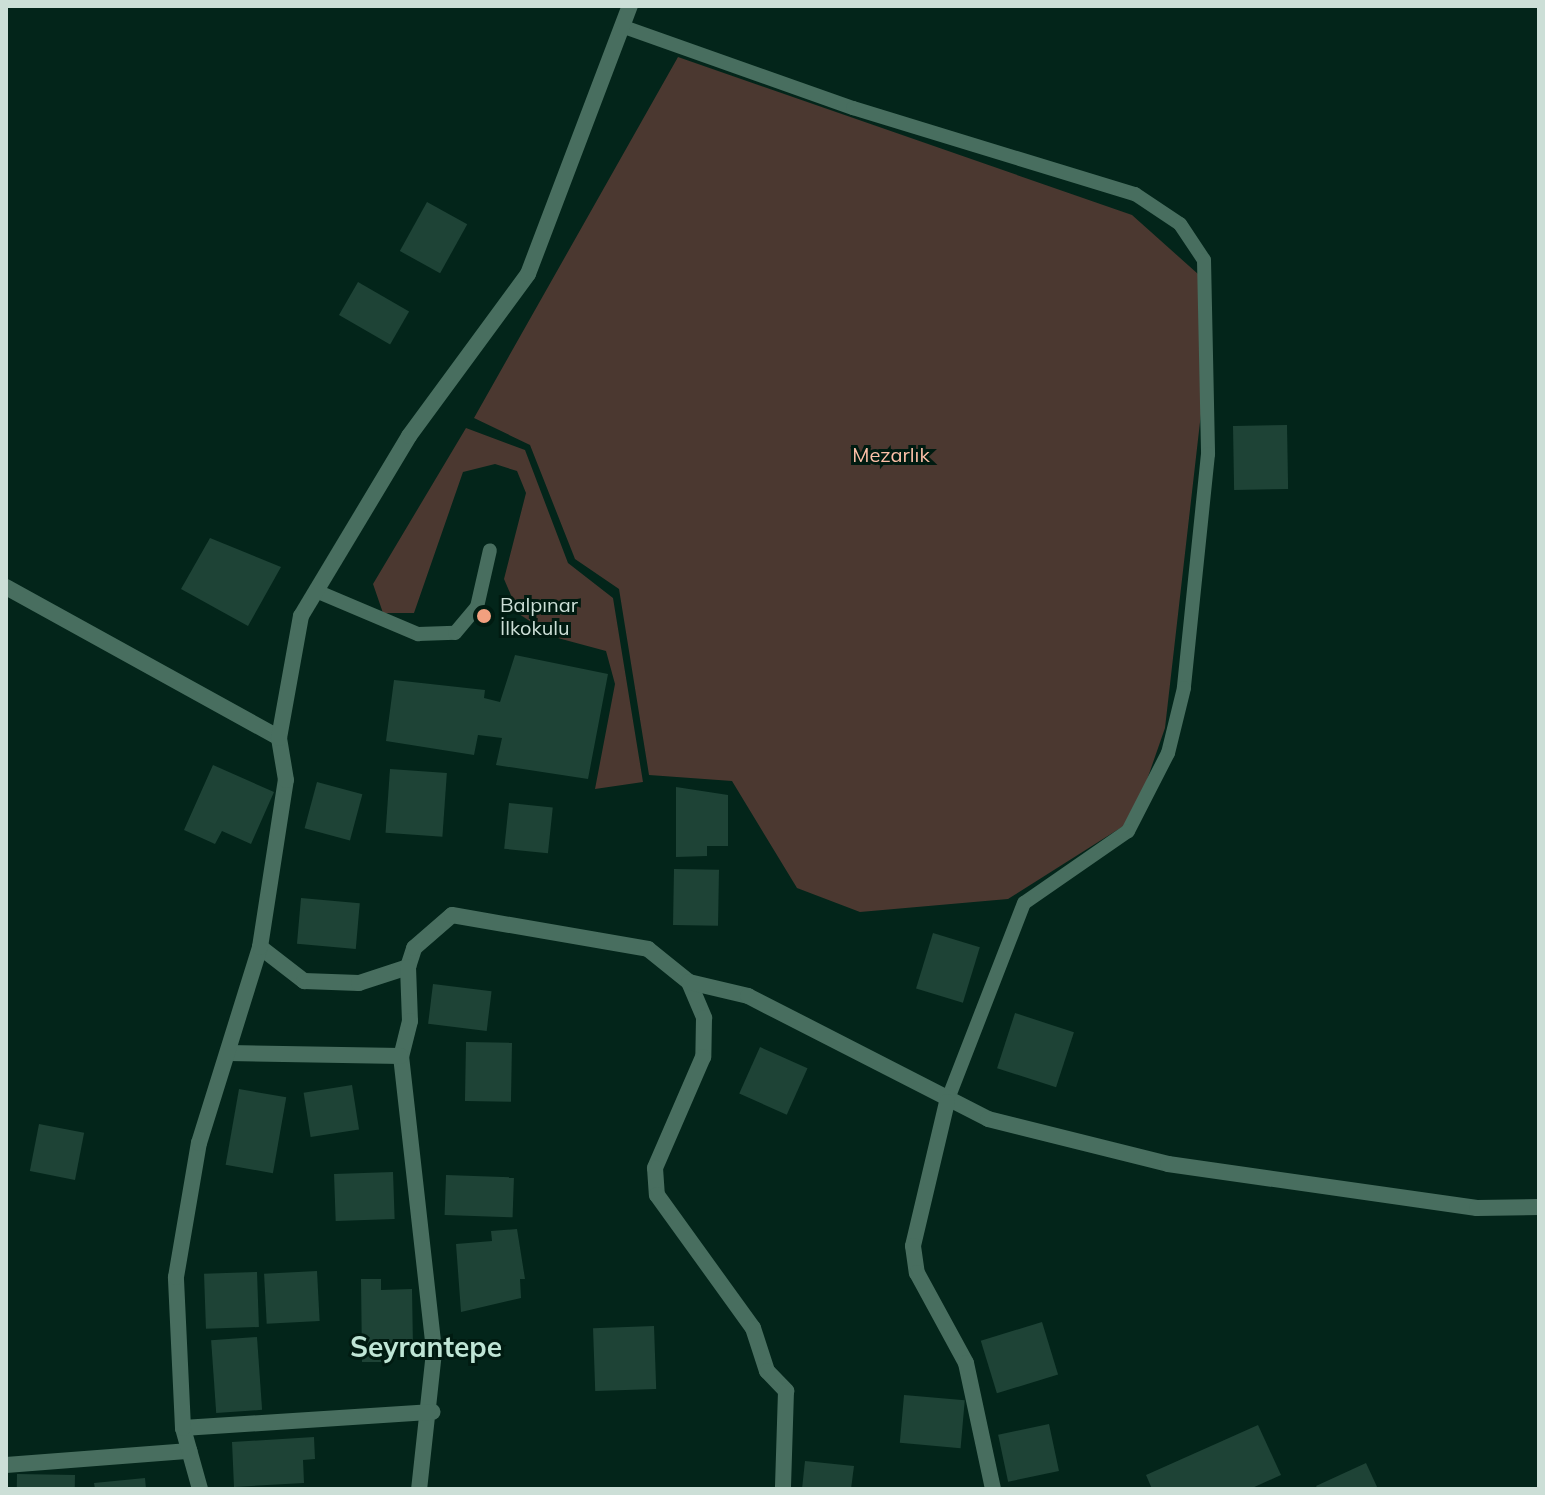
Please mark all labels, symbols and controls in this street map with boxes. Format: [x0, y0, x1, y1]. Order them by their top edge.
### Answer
park label: Mezarlık [852, 442, 930, 466]
place label: Balpınar İlkokulu [500, 592, 578, 639]
marker: Balpınar İlkokulu [475, 607, 493, 625]
district label: Seyrantepe [350, 1330, 502, 1364]

